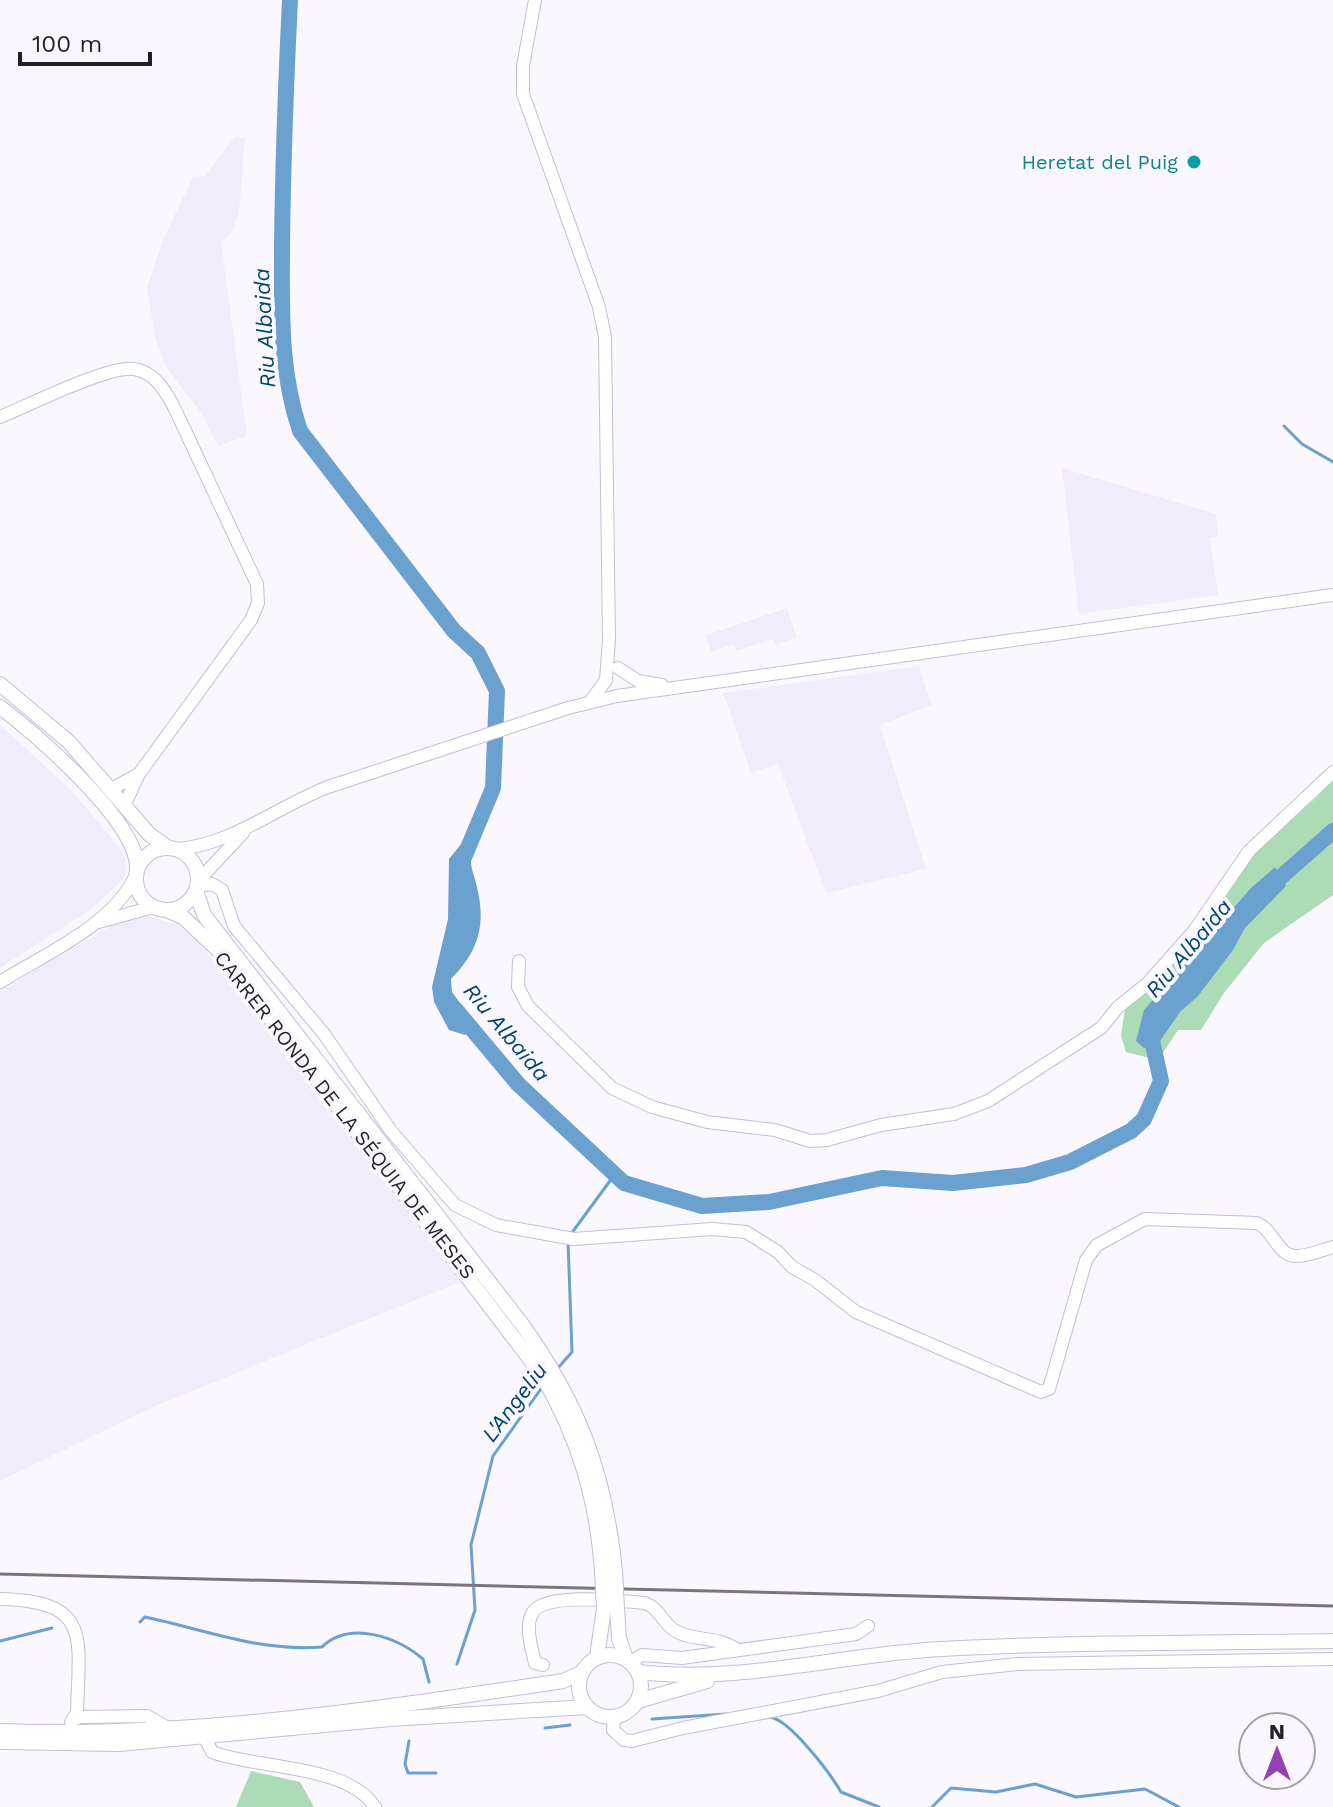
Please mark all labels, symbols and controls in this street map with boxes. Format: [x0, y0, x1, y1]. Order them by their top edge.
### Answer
scale bar [20, 16, 150, 66]
text: 100 m [32, 30, 102, 58]
place label: Heretat del Puig [1022, 150, 1178, 174]
marker: Heretat del Puig [1185, 153, 1203, 171]
water label: Riu Albaida [249, 267, 280, 389]
water label: Riu Albaida [1140, 894, 1237, 1002]
street label: CARRER RONDA DE LA SÉQUIA DE MESES [210, 946, 480, 1284]
water label: Riu Albaida [458, 978, 555, 1086]
water label: L'Angeliu [477, 1358, 552, 1447]
north arrow [1237, 1711, 1317, 1791]
text: N [1269, 1719, 1285, 1744]

